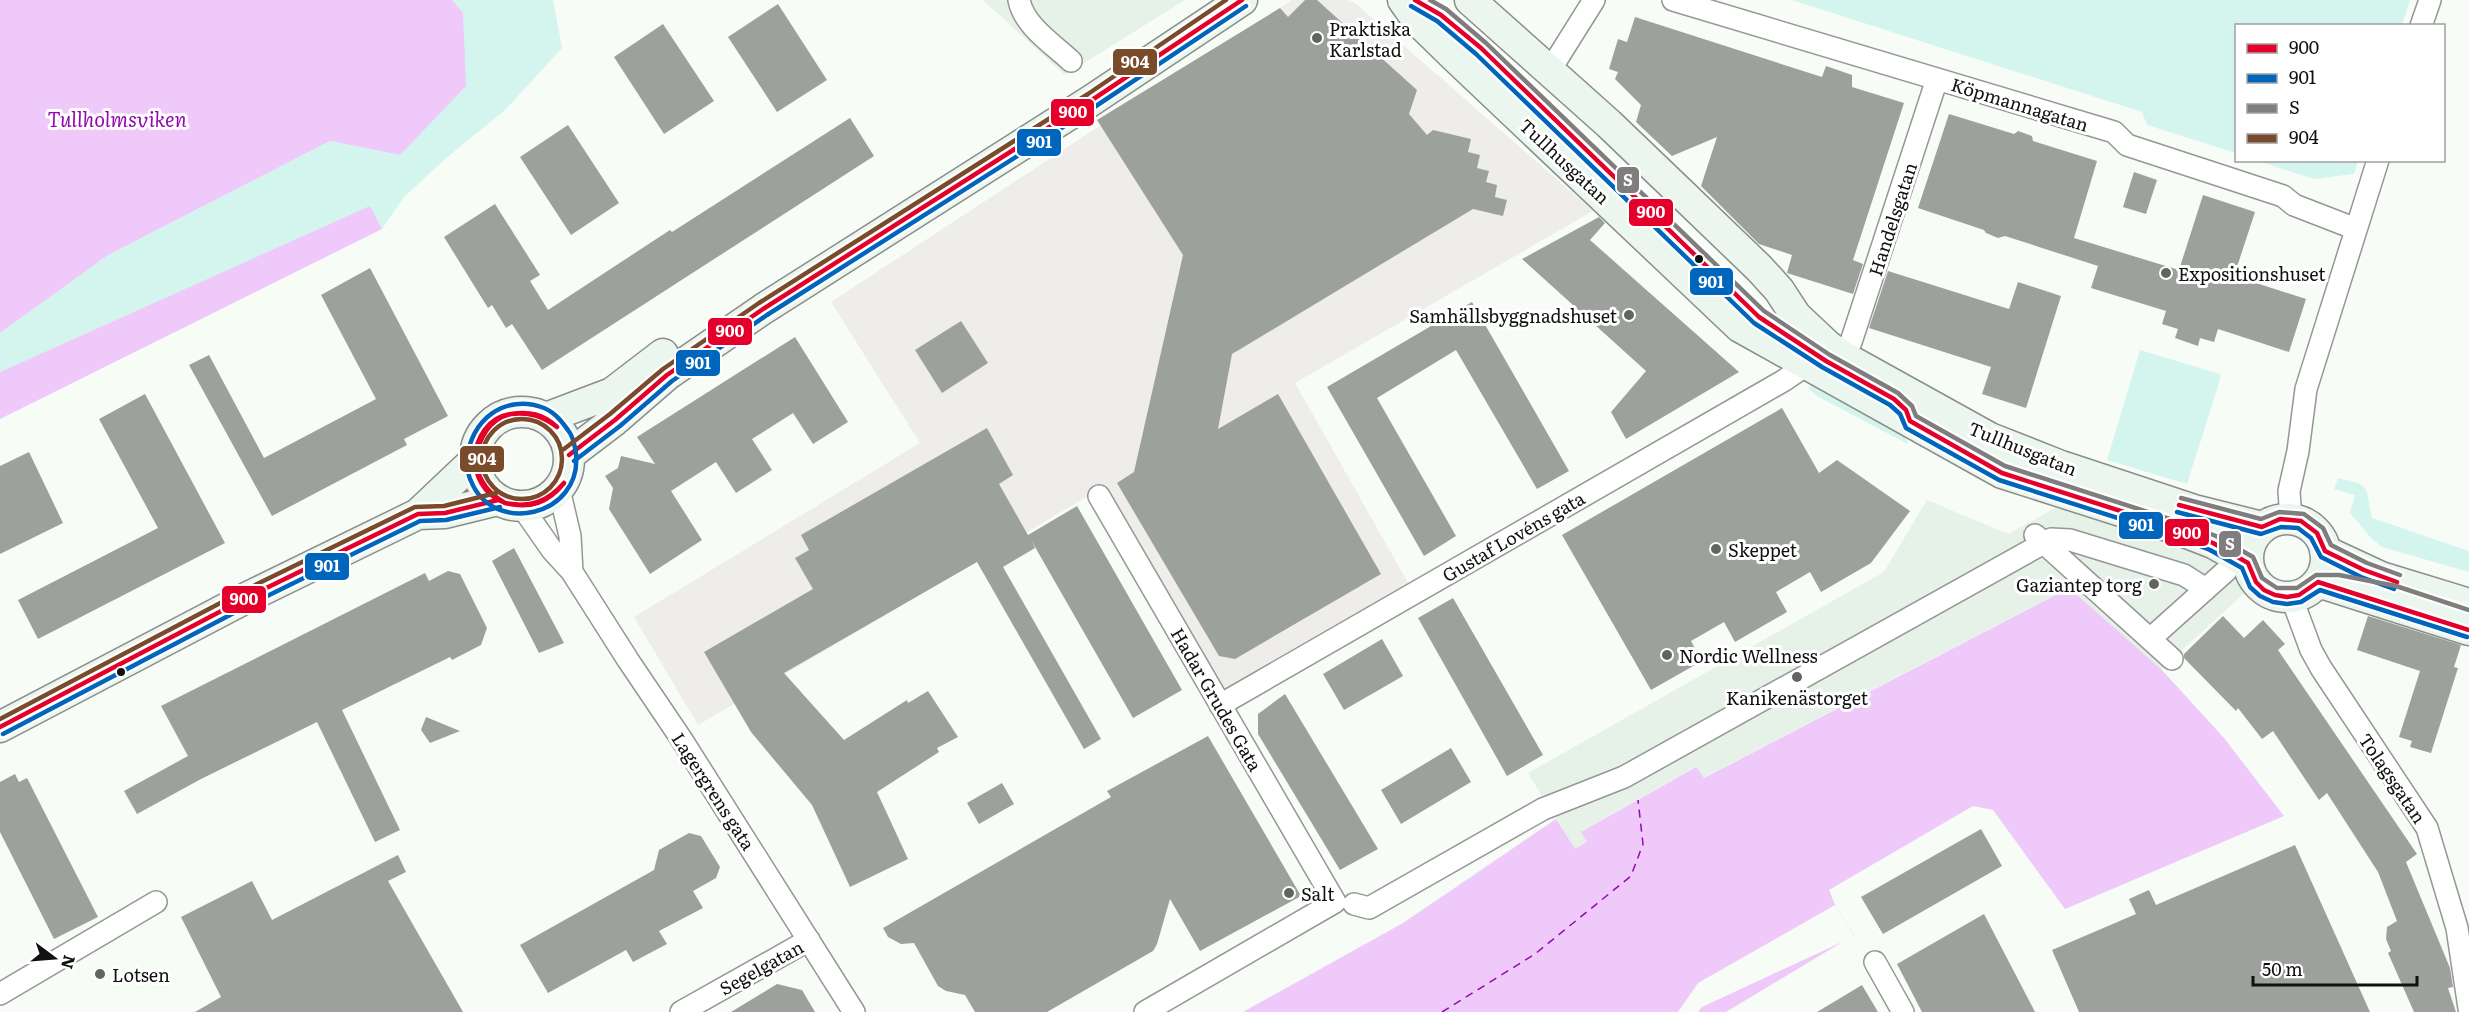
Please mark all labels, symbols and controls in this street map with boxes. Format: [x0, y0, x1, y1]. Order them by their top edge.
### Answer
place label: Praktiska Karlstad [1329, 15, 1411, 63]
legend [2235, 24, 2445, 162]
marker: Praktiska Karlstad [1310, 31, 1324, 45]
text: 900 [2289, 33, 2319, 60]
line badge: 904 [1112, 48, 1158, 76]
text: 904 [1121, 49, 1150, 73]
text: 901 [2289, 63, 2316, 90]
street label: Köpmannagatan [1948, 70, 2092, 138]
text: S [2289, 93, 2300, 120]
line badge: 900 [1050, 98, 1095, 127]
text: 900 [1059, 99, 1088, 123]
water label: Tullholmsviken [47, 103, 187, 133]
street label: Tullhusgatan [1514, 112, 1616, 210]
text: 904 [2289, 123, 2319, 150]
line badge: 901 [1016, 128, 1062, 157]
text: 901 [1026, 129, 1052, 153]
street label: Handelsgatan [1861, 159, 1923, 279]
line badge: S [1616, 166, 1640, 194]
text: S [1623, 167, 1633, 191]
line badge: 900 [1628, 198, 1674, 227]
text: 900 [1637, 199, 1666, 223]
unlabelled marker [1693, 253, 1705, 265]
place label: Expositionshuset [2178, 260, 2326, 287]
marker: Expositionshuset [2159, 266, 2173, 280]
line badge: 901 [1689, 267, 1734, 296]
text: 901 [1698, 269, 1724, 293]
place label: Samhällsbyggnadshuset [1409, 302, 1618, 329]
marker: Samhällsbyggnadshuset [1622, 308, 1636, 322]
line badge: 900 [707, 317, 753, 346]
text: 900 [716, 318, 745, 342]
line badge: 901 [675, 349, 721, 377]
text: 901 [685, 350, 711, 374]
street label: Tullhusgatan [1965, 414, 2081, 482]
line badge: 904 [459, 445, 505, 473]
text: 904 [468, 446, 497, 470]
street label: Gustaf Lovéns gata [1437, 484, 1590, 588]
line badge: 901 [2118, 511, 2164, 540]
text: 901 [2128, 512, 2154, 536]
line badge: 900 [2164, 518, 2210, 547]
text: 900 [2173, 520, 2202, 544]
line badge: S [2218, 530, 2242, 558]
text: S [2225, 531, 2235, 555]
place label: Skeppet [1728, 536, 1798, 563]
marker: Skeppet [1709, 542, 1723, 556]
line badge: 901 [304, 552, 350, 581]
text: 901 [314, 553, 340, 577]
place label: Gaziantep torg [2016, 571, 2143, 598]
marker: Gaziantep torg [2147, 577, 2161, 591]
line badge: 900 [221, 585, 267, 614]
text: 900 [230, 586, 259, 610]
street label: Hadar Grudes Gata [1165, 622, 1269, 776]
place label: Nordic Wellness [1679, 642, 1818, 669]
marker: Nordic Wellness [1660, 648, 1674, 662]
unlabelled marker [115, 666, 127, 678]
marker: Kanikenästorget [1790, 670, 1804, 684]
place label: Kanikenästorget [1726, 684, 1869, 711]
street label: Lagergrens gata [666, 727, 762, 855]
street label: Tolagsgatan [2353, 728, 2433, 828]
place label: Salt [1301, 880, 1335, 907]
marker: Salt [1282, 886, 1296, 900]
north arrow [24, 928, 84, 988]
street label: Segelgatan [714, 933, 808, 1001]
scale bar [2253, 949, 2416, 987]
text: N [56, 953, 83, 972]
text: 50 m [2262, 955, 2303, 982]
place label: Lotsen [112, 961, 170, 988]
marker: Lotsen [93, 967, 107, 981]

